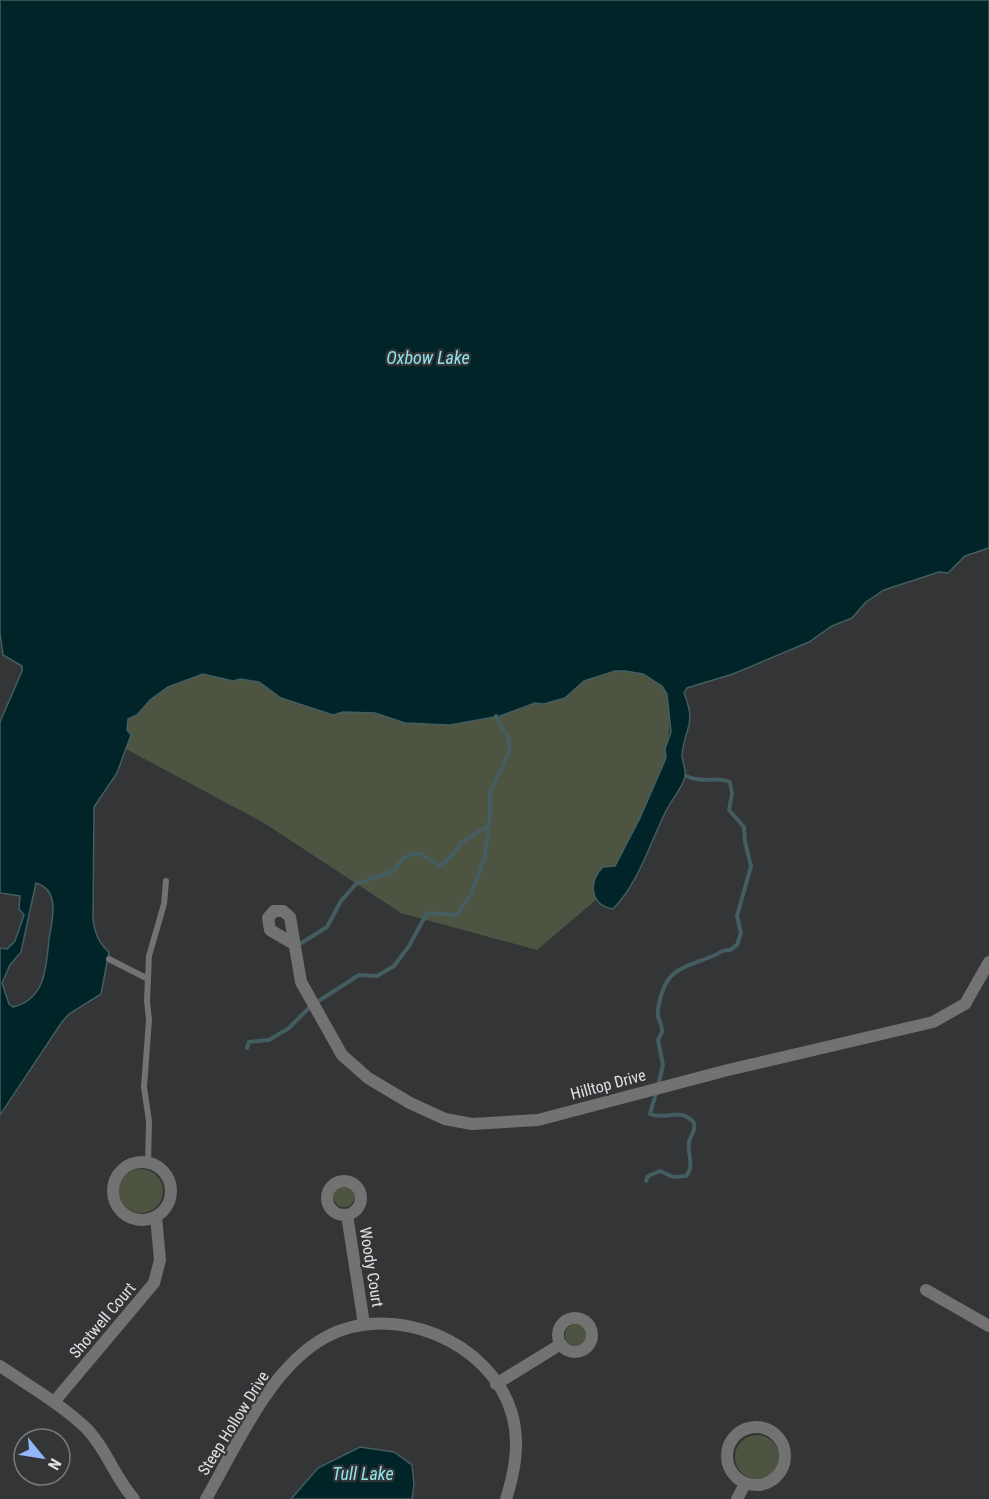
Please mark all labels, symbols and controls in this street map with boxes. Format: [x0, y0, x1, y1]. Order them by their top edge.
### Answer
water label: Oxbow Lake [386, 347, 470, 368]
street label: Hilltop Drive [568, 1065, 648, 1104]
street label: Woody Court [356, 1226, 387, 1309]
street label: Shotwell Court [65, 1279, 140, 1362]
street label: Steep Hollow Drive [194, 1368, 273, 1479]
north arrow [12, 1427, 72, 1487]
text: N [44, 1455, 65, 1473]
water label: Tull Lake [332, 1463, 394, 1484]

